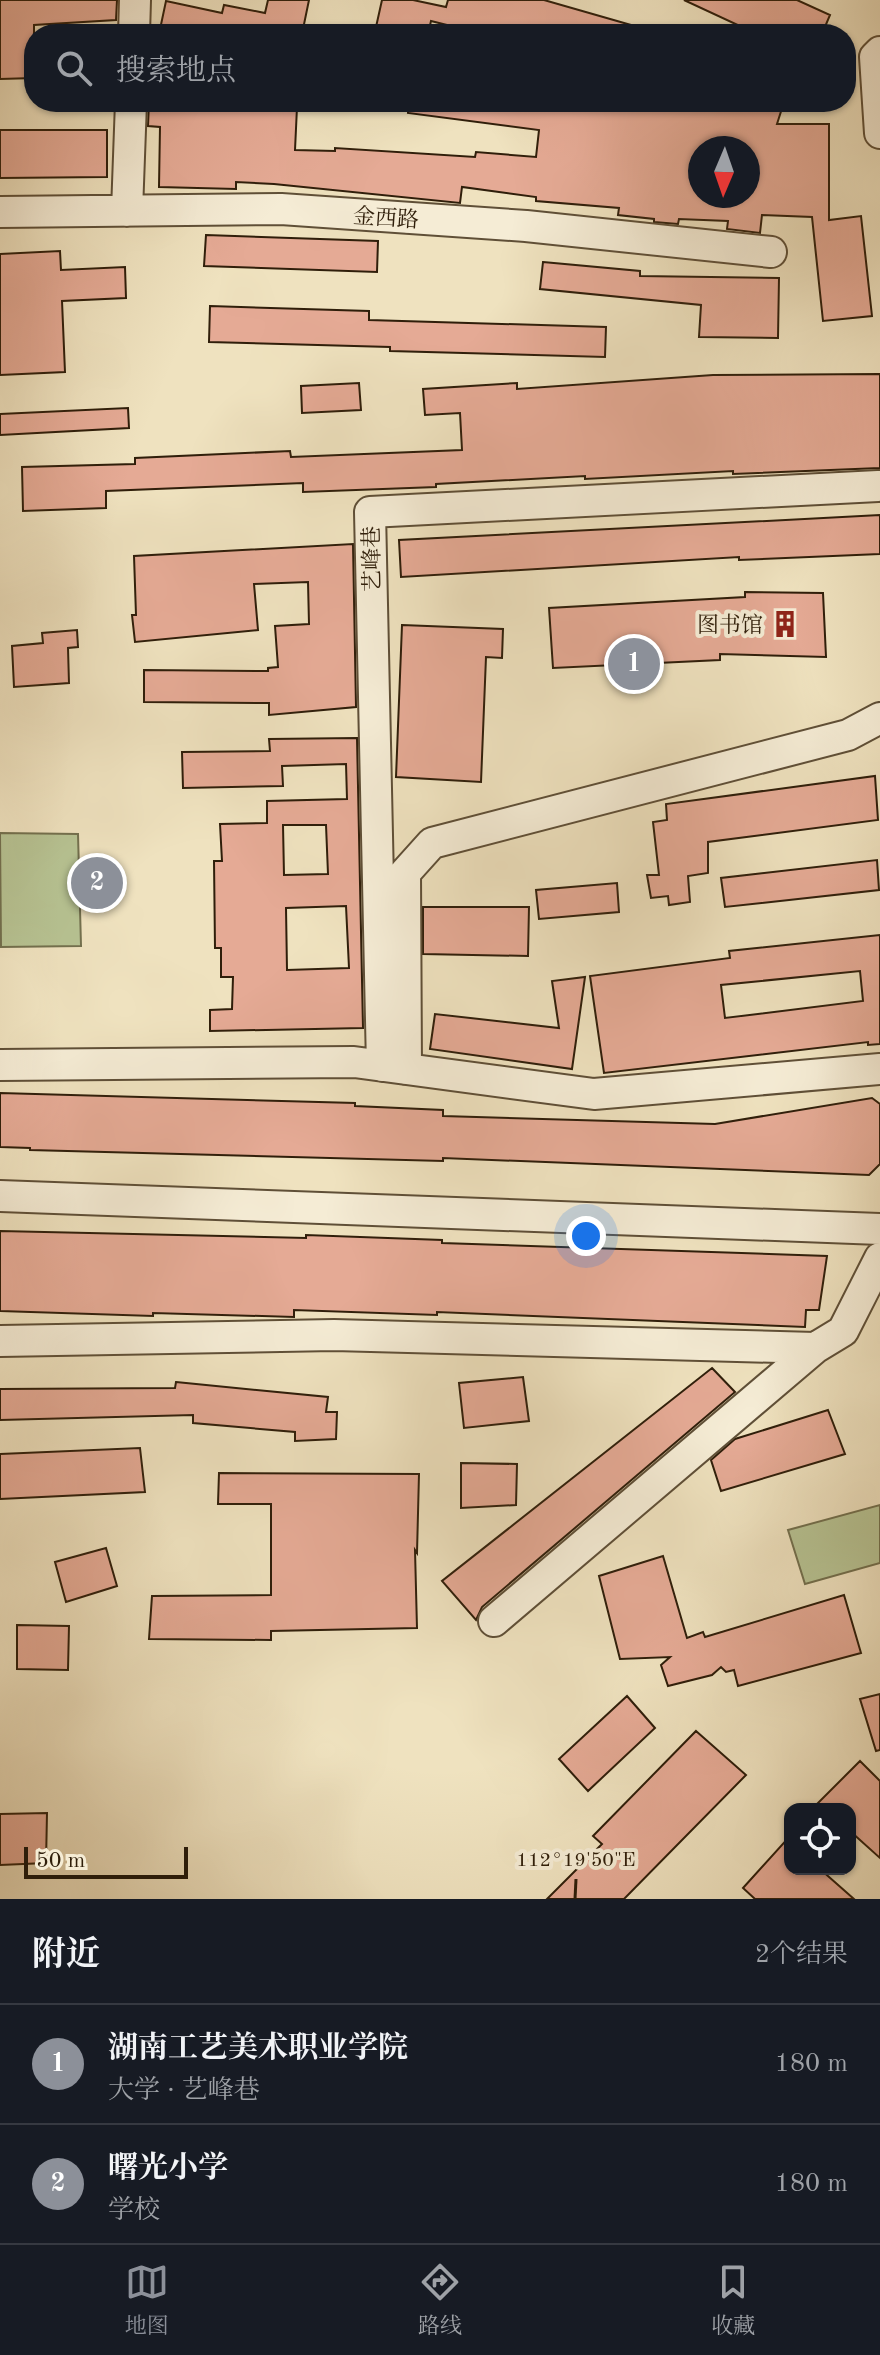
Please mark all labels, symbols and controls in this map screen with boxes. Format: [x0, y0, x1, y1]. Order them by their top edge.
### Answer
search box [24, 24, 856, 112]
icon: search [52, 46, 96, 90]
text: 搜索地点 [116, 57, 236, 87]
north arrow [688, 136, 760, 208]
street label: 金西路 [352, 204, 420, 232]
street label: 艺峰巷 [359, 526, 385, 592]
building icon: 图书馆 [770, 609, 800, 639]
place label: 图书馆 [697, 613, 763, 637]
pin: 1 [608, 634, 660, 694]
pin: 2 [71, 853, 123, 913]
your location [566, 1216, 606, 1256]
map controls [784, 1803, 856, 1875]
button: locate [784, 1803, 856, 1875]
scale bar [24, 1843, 188, 1879]
text: 50 m [36, 1850, 85, 1872]
text: 112°19'50"E [516, 1851, 636, 1871]
text: 附近 [32, 1939, 100, 1973]
text: 2个结果 [755, 1942, 848, 1968]
text: 湖南工艺美术职业学院 [108, 2034, 408, 2064]
text: 1 [50, 2051, 66, 2077]
text: 180 m [775, 2051, 848, 2077]
text: 大学 · 艺峰巷 [108, 2078, 260, 2104]
text: 曙光小学 [108, 2154, 228, 2184]
text: 2 [50, 2171, 66, 2197]
text: 180 m [775, 2171, 848, 2197]
text: 学校 [108, 2198, 160, 2224]
tab: 地图 [125, 2260, 169, 2341]
tab: 路线 [418, 2260, 462, 2341]
tab: 收藏 [711, 2260, 755, 2341]

